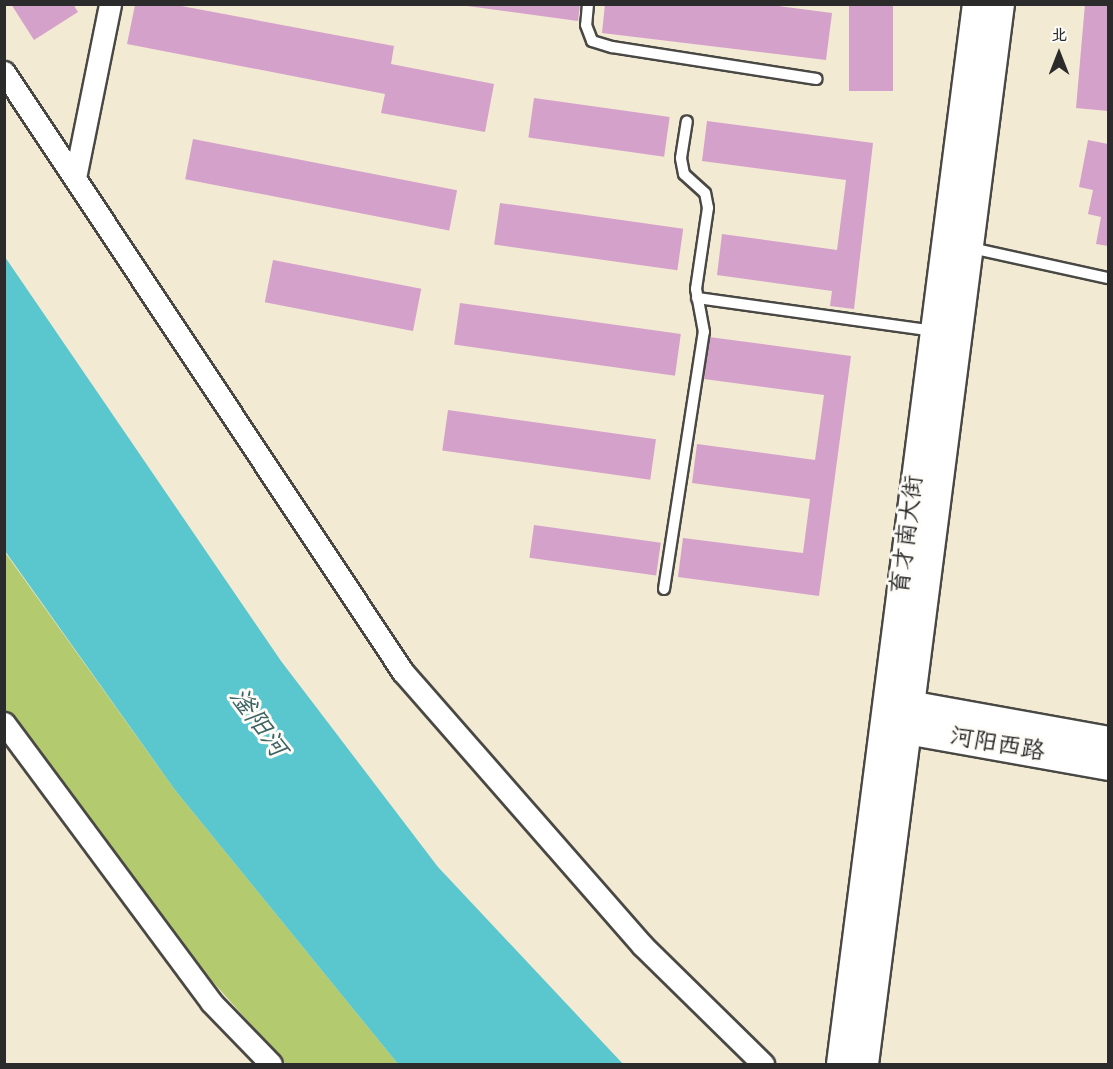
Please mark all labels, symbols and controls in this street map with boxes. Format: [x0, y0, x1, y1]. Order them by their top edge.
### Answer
north arrow [1029, 24, 1089, 84]
text: 北 [1051, 24, 1067, 48]
street label: 育才南大街 [887, 474, 931, 596]
water label: 滏阳河 [220, 683, 292, 765]
street label: 河阳西路 [947, 723, 1047, 769]

